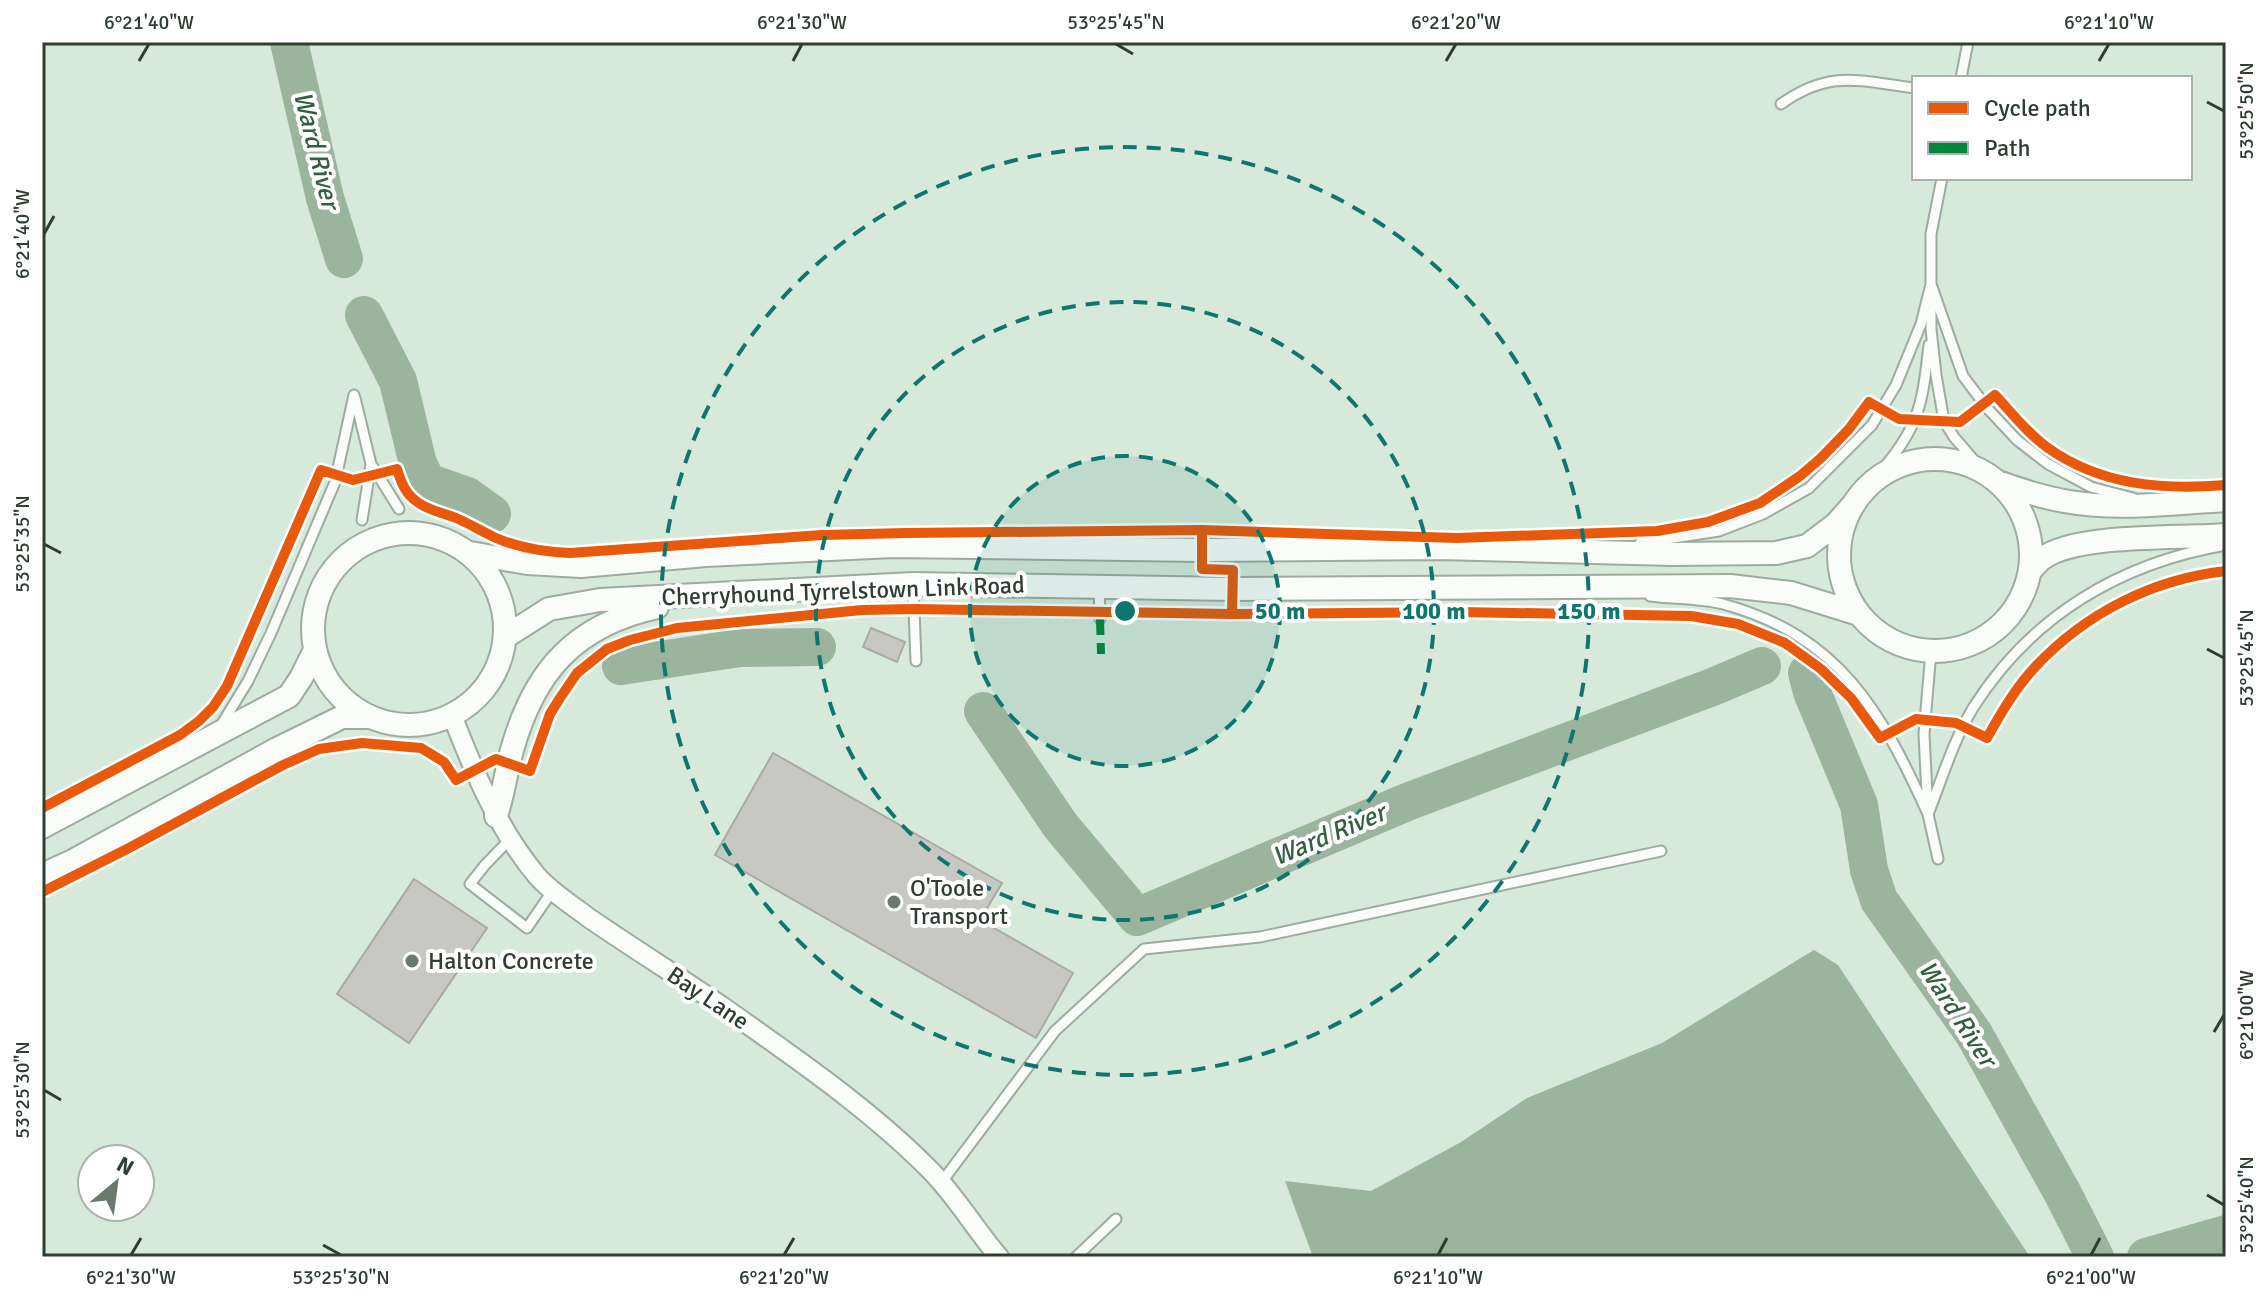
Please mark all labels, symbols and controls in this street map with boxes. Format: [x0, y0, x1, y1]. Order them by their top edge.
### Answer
text: 6°21'40"W [104, 10, 194, 35]
text: 6°21'30"W [757, 10, 847, 35]
text: 53°25'45"N [1067, 10, 1165, 35]
text: 6°21'20"W [1411, 10, 1501, 35]
text: 6°21'10"W [2064, 10, 2154, 35]
text: 53°25'50"N [2234, 62, 2259, 160]
legend [1912, 76, 2192, 180]
water label: Ward River [286, 88, 347, 215]
text: Cycle path [1984, 93, 2091, 123]
text: Path [1984, 133, 2030, 163]
text: 6°21'40"W [10, 189, 35, 279]
text: 53°25'35"N [10, 495, 35, 593]
street label: Cherryhound Tyrrelstown Link Road [661, 570, 1025, 612]
text: 50 m [1255, 596, 1305, 626]
text: 100 m [1402, 596, 1466, 626]
text: 150 m [1557, 596, 1621, 626]
centre of rings [1111, 597, 1139, 625]
text: 53°25'45"N [2234, 609, 2259, 707]
water label: Ward River [1268, 796, 1393, 873]
place label: O'Toole Transport [910, 873, 1008, 931]
marker: O'Toole Transport [885, 893, 903, 911]
place label: Halton Concrete [428, 946, 594, 976]
marker: Halton Concrete [403, 952, 421, 970]
water label: Ward River [1911, 955, 2005, 1076]
street label: Bay Lane [661, 960, 755, 1036]
text: 6°21'00"W [2234, 970, 2259, 1060]
text: 53°25'30"N [10, 1041, 35, 1139]
north arrow [76, 1143, 156, 1223]
text: N [112, 1150, 139, 1181]
text: 53°25'40"N [2234, 1156, 2259, 1254]
text: 6°21'30"W [86, 1265, 176, 1290]
text: 53°25'30"N [292, 1265, 390, 1290]
text: 6°21'20"W [739, 1265, 829, 1290]
text: 6°21'10"W [1393, 1265, 1483, 1290]
text: 6°21'00"W [2046, 1265, 2136, 1290]

